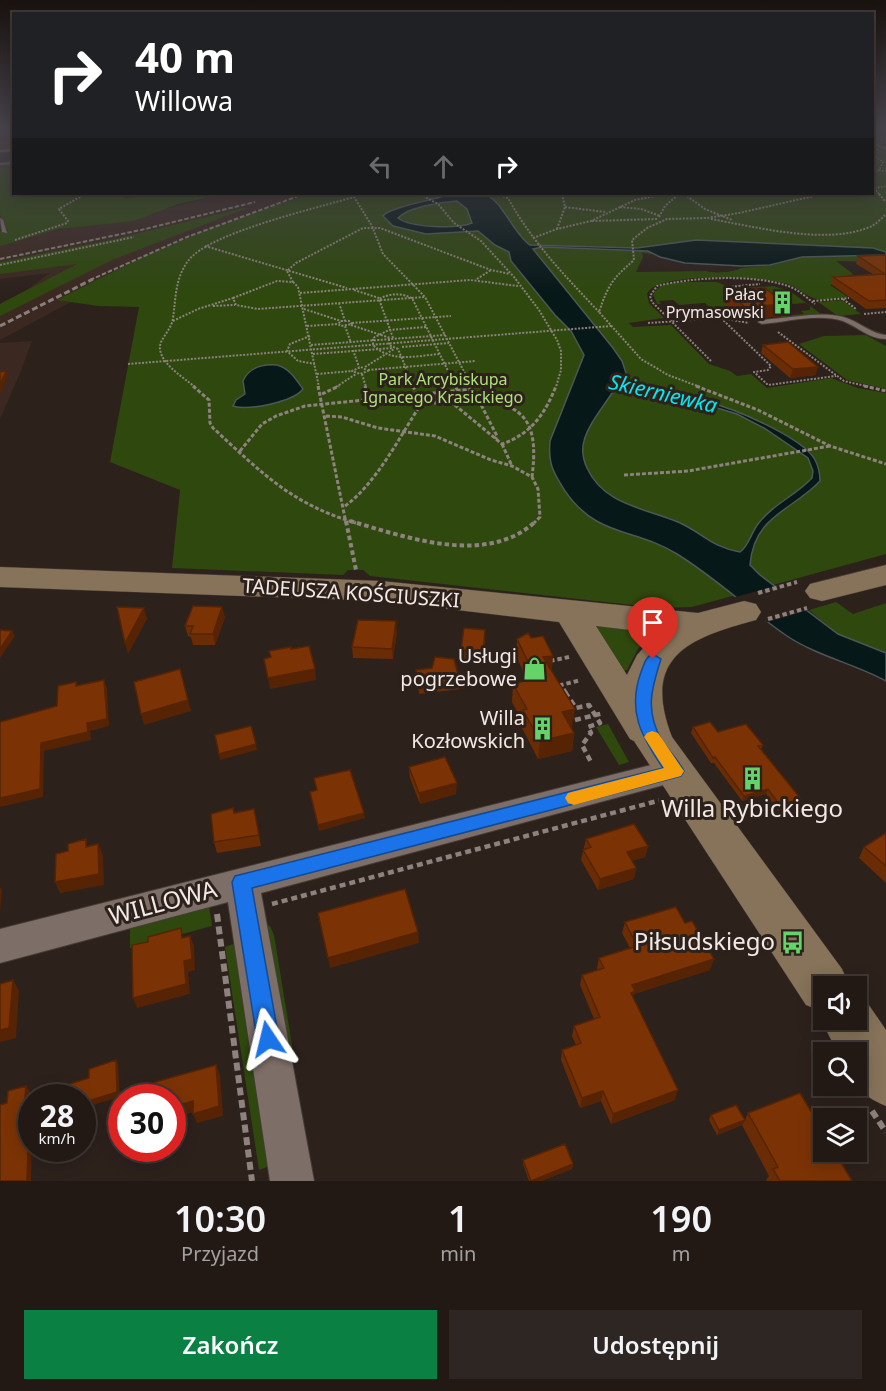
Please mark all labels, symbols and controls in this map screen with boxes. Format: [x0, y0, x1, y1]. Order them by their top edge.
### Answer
text: 40 m [135, 28, 235, 85]
icon: right [36, 36, 114, 114]
text: Willowa [135, 82, 233, 119]
icon: left [364, 150, 397, 183]
icon: ahead [427, 150, 460, 183]
icon: right [490, 150, 523, 183]
place label: Pałac Prymasowski [666, 283, 764, 323]
building icon: Pałac Prymasowski [769, 290, 795, 316]
water label: Skierniewka [606, 367, 720, 419]
park label: Park Arcybiskupa Ignacego Krasickiego [363, 368, 523, 408]
street label: TADEUSZA KOŚCIUSZKI [242, 571, 460, 614]
pin [627, 597, 678, 659]
icon: arrive [636, 606, 669, 639]
place label: Usługi pogrzebowe [400, 642, 517, 692]
shop icon: Usługi pogrzebowe [522, 655, 548, 681]
place label: Willa Kozłowskich [411, 704, 525, 754]
building icon: Willa Kozłowskich [530, 716, 556, 742]
building icon: Willa Rybickiego [739, 766, 765, 792]
place label: Willa Rybickiego [661, 791, 843, 824]
street label: WILLOWA [105, 871, 221, 932]
place label: Piłsudskiego [634, 924, 775, 957]
bus stop icon: Piłsudskiego [780, 929, 806, 955]
map controls [813, 976, 867, 1162]
button: sound [813, 976, 867, 1030]
position arrow [236, 1007, 300, 1071]
button: search [813, 1042, 867, 1096]
speed limit sign: 30 [108, 1084, 186, 1162]
text: 28 [40, 1095, 74, 1136]
button: layers [813, 1108, 867, 1162]
text: km/h [39, 1128, 75, 1148]
text: 10:30 [174, 1194, 266, 1243]
text: 1 [448, 1194, 469, 1243]
text: 190 [650, 1194, 712, 1243]
text: Przyjazd [181, 1240, 259, 1267]
text: min [440, 1240, 476, 1267]
text: m [672, 1240, 691, 1267]
button: Zakończ [24, 1310, 437, 1379]
button: Udostępnij [449, 1310, 862, 1379]

